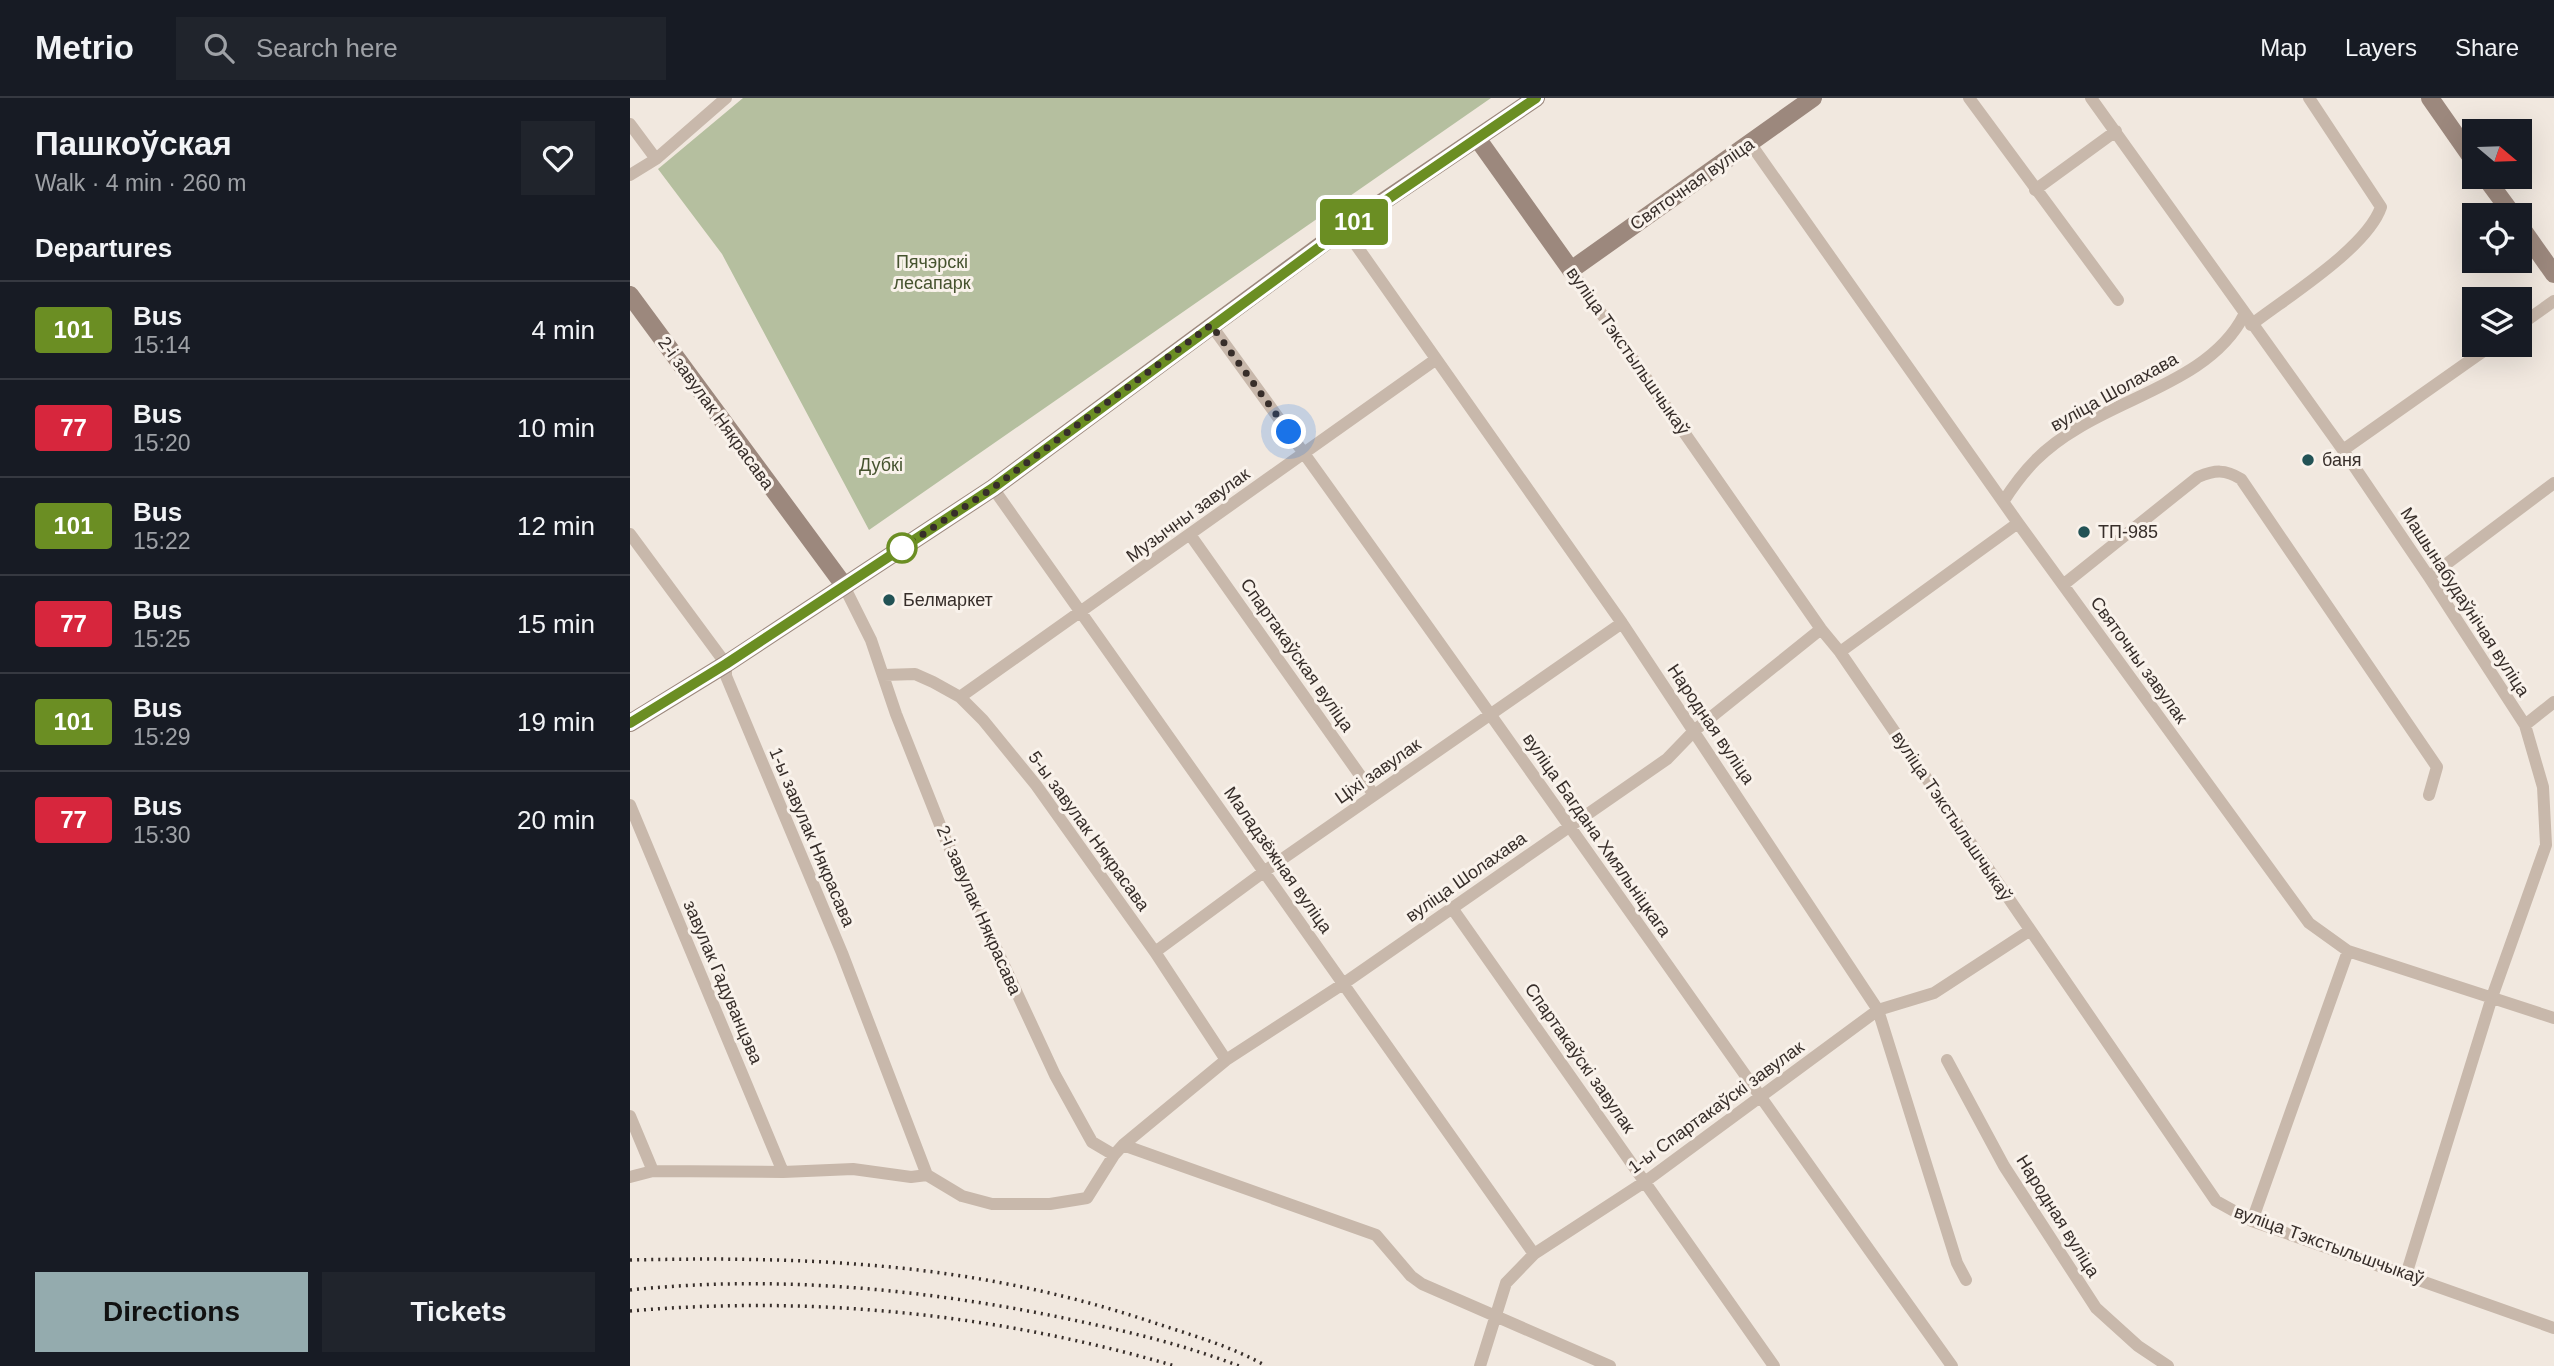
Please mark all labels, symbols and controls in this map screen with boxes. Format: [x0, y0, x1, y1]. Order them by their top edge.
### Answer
search box [176, 17, 666, 80]
text: Metrio [35, 29, 134, 66]
icon: search [200, 29, 238, 67]
text: Search here [256, 33, 398, 63]
text: Map [2260, 34, 2307, 61]
text: Layers [2345, 34, 2417, 61]
text: Share [2455, 34, 2519, 61]
north arrow [2462, 119, 2532, 189]
map controls [2462, 119, 2532, 357]
button: heart [521, 121, 595, 195]
text: Пашкоўская [35, 125, 232, 162]
street label: Святочная вуліца [1626, 133, 1759, 234]
text: Walk · 4 min · 260 m [35, 170, 246, 196]
line badge: 101 [1314, 199, 1394, 245]
button: locate [2462, 203, 2532, 273]
text: 101 [1334, 208, 1374, 235]
text: Departures [35, 233, 172, 263]
park label: Пячэрскі лесапарк [893, 252, 971, 293]
street label: вуліца Тэкстыльшчыкаў [1562, 263, 1694, 439]
button: layers [2462, 287, 2532, 357]
text: Bus [133, 301, 182, 331]
text: 4 min [531, 315, 595, 345]
text: 101 [53, 316, 94, 343]
text: 15:14 [133, 332, 191, 358]
street label: 2-і завулак Някрасава [654, 333, 779, 494]
street label: вуліца Шолахава [2047, 348, 2182, 435]
text: Bus [133, 399, 182, 429]
text: 10 min [517, 413, 595, 443]
text: 77 [60, 414, 87, 441]
your location [1271, 414, 1306, 449]
text: 15:20 [133, 430, 191, 456]
place label: баня [2322, 450, 2362, 470]
marker: баня [2300, 452, 2316, 468]
park label: Дубкі [859, 455, 903, 475]
street label: Музычны завулак [1123, 464, 1253, 566]
text: Bus [133, 497, 182, 527]
street label: Машынабудаўнічая вуліца [2396, 504, 2534, 701]
text: 12 min [517, 511, 595, 541]
text: 101 [53, 512, 94, 539]
place label: ТП-985 [2098, 522, 2158, 542]
marker: ТП-985 [2076, 524, 2092, 540]
text: 15:22 [133, 528, 191, 554]
unlabelled marker [887, 533, 917, 563]
street label: Спартакаўская вуліца [1237, 575, 1358, 736]
place label: Белмаркет [903, 590, 993, 610]
marker: Белмаркет [881, 592, 897, 608]
street label: Святочны завулак [2086, 593, 2192, 727]
text: Bus [133, 595, 182, 625]
text: 15 min [517, 609, 595, 639]
text: 77 [60, 610, 87, 637]
text: 15:25 [133, 626, 191, 652]
street label: Народная вуліца [1663, 660, 1759, 789]
text: Bus [133, 693, 182, 723]
text: 19 min [517, 707, 595, 737]
text: 101 [53, 708, 94, 735]
text: 15:29 [133, 724, 191, 750]
street label: вуліца Тэкстыльшчыкаў [1888, 728, 2016, 904]
street label: вуліца Багдана Хмяльніцкага [1519, 730, 1676, 941]
street label: Ціхі завулак [1331, 734, 1425, 808]
street label: 1-ы завулак Някрасава [765, 745, 859, 930]
street label: 5-ы завулак Някрасава [1024, 747, 1154, 915]
street label: Маладзёжная вуліца [1220, 783, 1337, 938]
text: Bus [133, 791, 182, 821]
text: 20 min [517, 805, 595, 835]
text: 77 [60, 806, 87, 833]
text: 15:30 [133, 822, 191, 848]
street label: 2-і завулак Някрасава [933, 822, 1026, 999]
street label: вуліца Шолахава [1402, 827, 1531, 926]
street label: завулак Гадуванцэва [679, 897, 767, 1068]
street label: Спартакаўскі завулак [1521, 979, 1639, 1137]
street label: 1-ы Спартакаўскі завулак [1624, 1037, 1808, 1177]
street label: Народная вуліца [2012, 1151, 2104, 1282]
street label: вуліца Тэкстыльшчыкаў [2232, 1201, 2426, 1289]
button: Directions [35, 1272, 308, 1352]
button: Tickets [322, 1272, 595, 1352]

